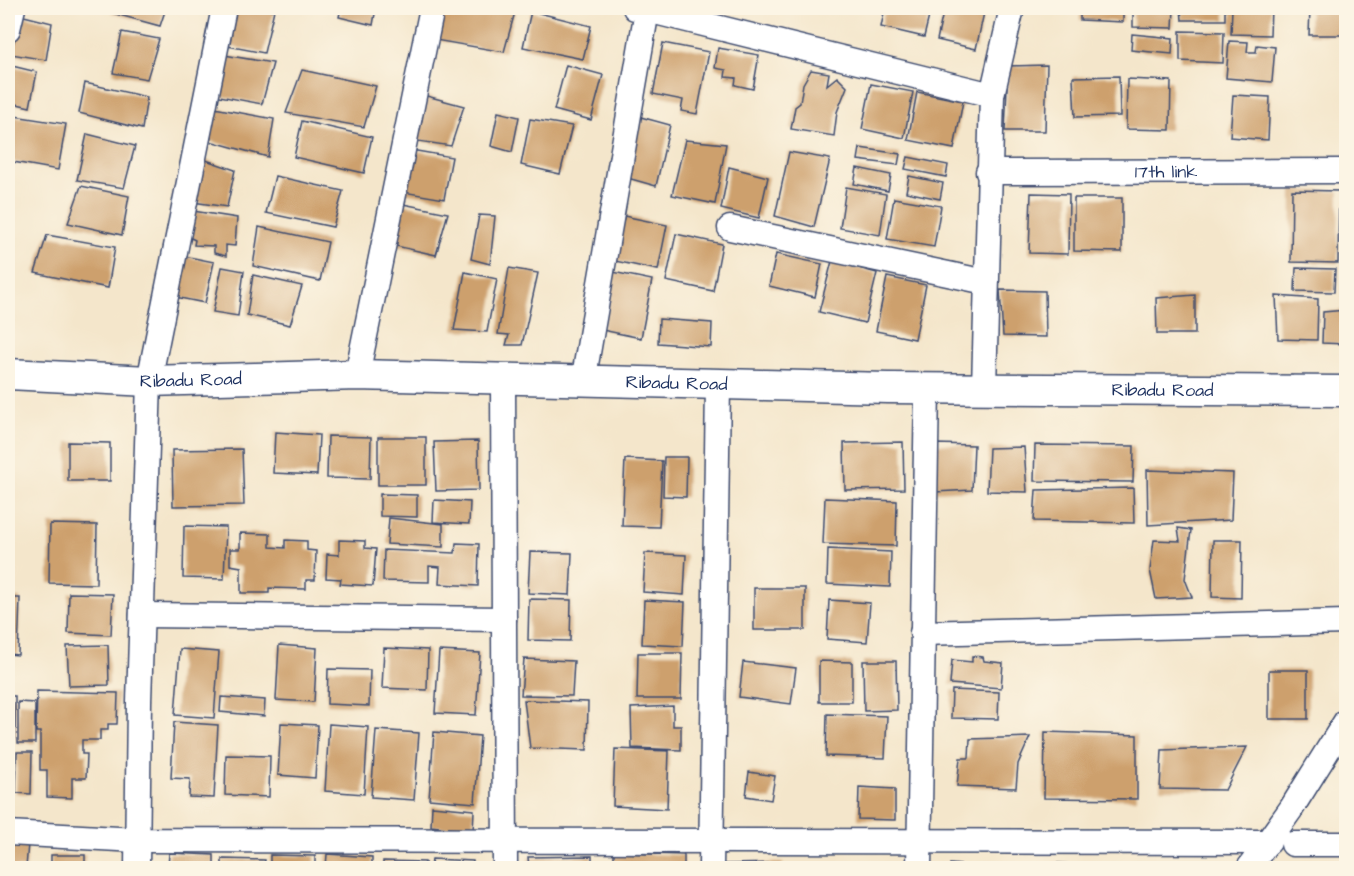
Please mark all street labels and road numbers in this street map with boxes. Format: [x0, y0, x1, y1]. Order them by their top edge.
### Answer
street label: 17th link [1135, 159, 1197, 185]
street label: Ribadu Road [139, 366, 242, 394]
street label: Ribadu Road [625, 370, 728, 397]
street label: Ribadu Road [1112, 377, 1214, 403]

